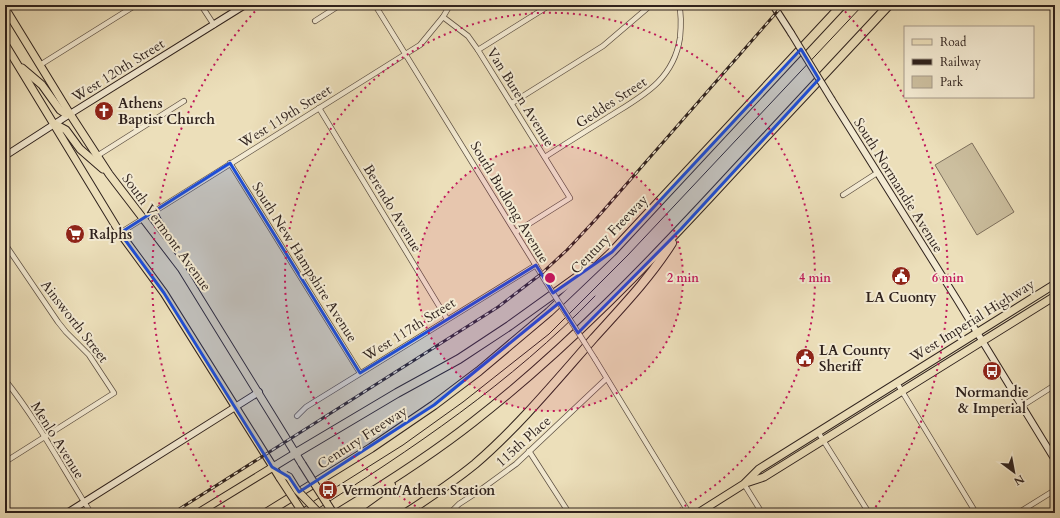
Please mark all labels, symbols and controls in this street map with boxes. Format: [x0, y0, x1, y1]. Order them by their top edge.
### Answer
legend [904, 26, 1034, 98]
street label: West 120th Street [68, 34, 169, 107]
text: Road [940, 34, 967, 50]
street label: Van Buren Avenue [482, 44, 559, 151]
text: Railway [940, 54, 982, 70]
street label: Geddes Street [572, 72, 651, 132]
text: Park [940, 74, 964, 90]
street label: West 119th Street [235, 80, 336, 153]
place label: Athens Baptist Church [118, 94, 215, 129]
church icon: Athens Baptist Church [93, 100, 115, 122]
street label: South Normandie Avenue [849, 114, 948, 256]
street label: South Budlong Avenue [466, 138, 553, 267]
street label: Berendo Avenue [359, 161, 426, 256]
street label: South Vermont Avenue [118, 170, 216, 295]
street label: South New Hampshire Avenue [247, 179, 362, 346]
street label: Century Freeway [566, 190, 653, 278]
supermarket icon: Ralphs [64, 223, 86, 245]
place label: Ralphs [89, 225, 132, 244]
public building icon: LA Cuonty [890, 265, 912, 287]
text: 2 min [667, 270, 699, 286]
text: 4 min [799, 270, 831, 286]
text: 6 min [932, 270, 964, 286]
centre of rings [543, 271, 557, 285]
street label: West Imperial Highway [906, 274, 1039, 367]
street label: Ainsworth Street [36, 276, 113, 367]
place label: LA Cuonty [865, 288, 937, 307]
street label: West 117th Street [359, 293, 460, 366]
place label: LA County Sheriff [819, 341, 891, 376]
public building icon: LA County Sheriff [794, 347, 816, 369]
bus stop icon: Normandie & Imperial [981, 360, 1003, 382]
place label: Normandie & Imperial [955, 383, 1029, 418]
street label: Menlo Avenue [26, 398, 89, 483]
street label: Century Freeway [314, 401, 412, 474]
street label: 115th Place [492, 412, 555, 471]
north arrow [994, 452, 1034, 492]
text: N [1011, 471, 1027, 489]
bus stop icon: Vermont/Athens Station [317, 479, 339, 501]
place label: Vermont/Athens Station [342, 481, 495, 500]

